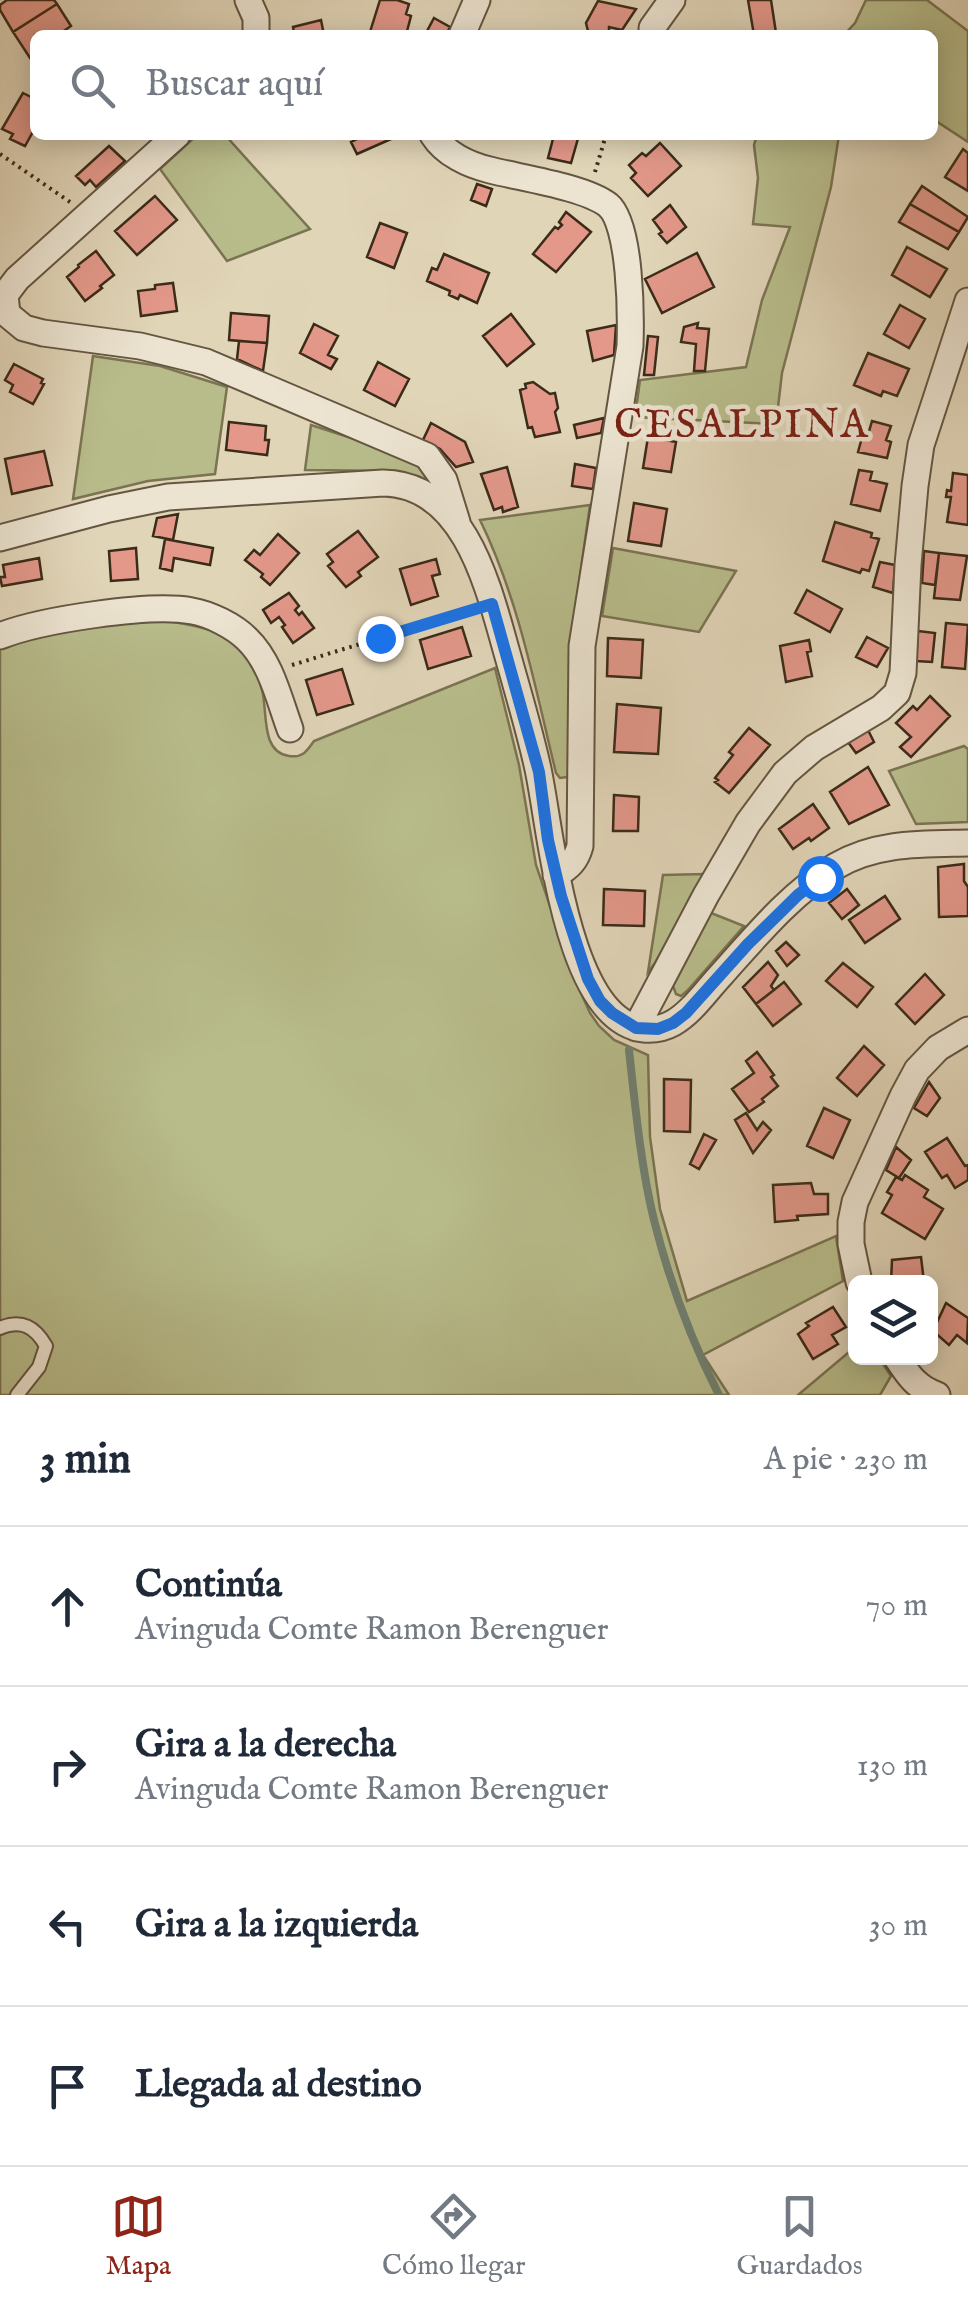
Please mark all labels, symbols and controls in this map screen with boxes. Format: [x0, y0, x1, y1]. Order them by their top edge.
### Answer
search box [30, 30, 938, 140]
icon: search [65, 58, 120, 113]
text: Buscar aquí [145, 61, 323, 109]
district label: CESALPINA [614, 401, 870, 452]
route end [358, 616, 404, 662]
route start [798, 856, 844, 902]
map controls [848, 1275, 938, 1365]
button: layers [848, 1275, 938, 1365]
text: 3 min [40, 1434, 131, 1487]
text: A pie · 230 m [764, 1440, 928, 1481]
text: Continúa [135, 1562, 282, 1610]
icon: ahead [40, 1579, 95, 1634]
text: 70 m [866, 1586, 928, 1627]
text: Avinguda Comte Ramon Berenguer [135, 1610, 608, 1651]
text: Gira a la derecha [135, 1722, 396, 1770]
icon: right [40, 1739, 95, 1794]
text: 130 m [857, 1746, 928, 1787]
text: Avinguda Comte Ramon Berenguer [135, 1770, 608, 1811]
icon: left [40, 1899, 95, 1954]
text: Gira a la izquierda [135, 1902, 418, 1950]
text: 30 m [869, 1906, 928, 1947]
icon: arrive [40, 2059, 95, 2114]
text: Llegada al destino [135, 2062, 422, 2110]
tab: Mapa [105, 2189, 171, 2284]
tab: Cómo llegar [382, 2189, 526, 2284]
tab: Guardados [736, 2189, 863, 2284]

